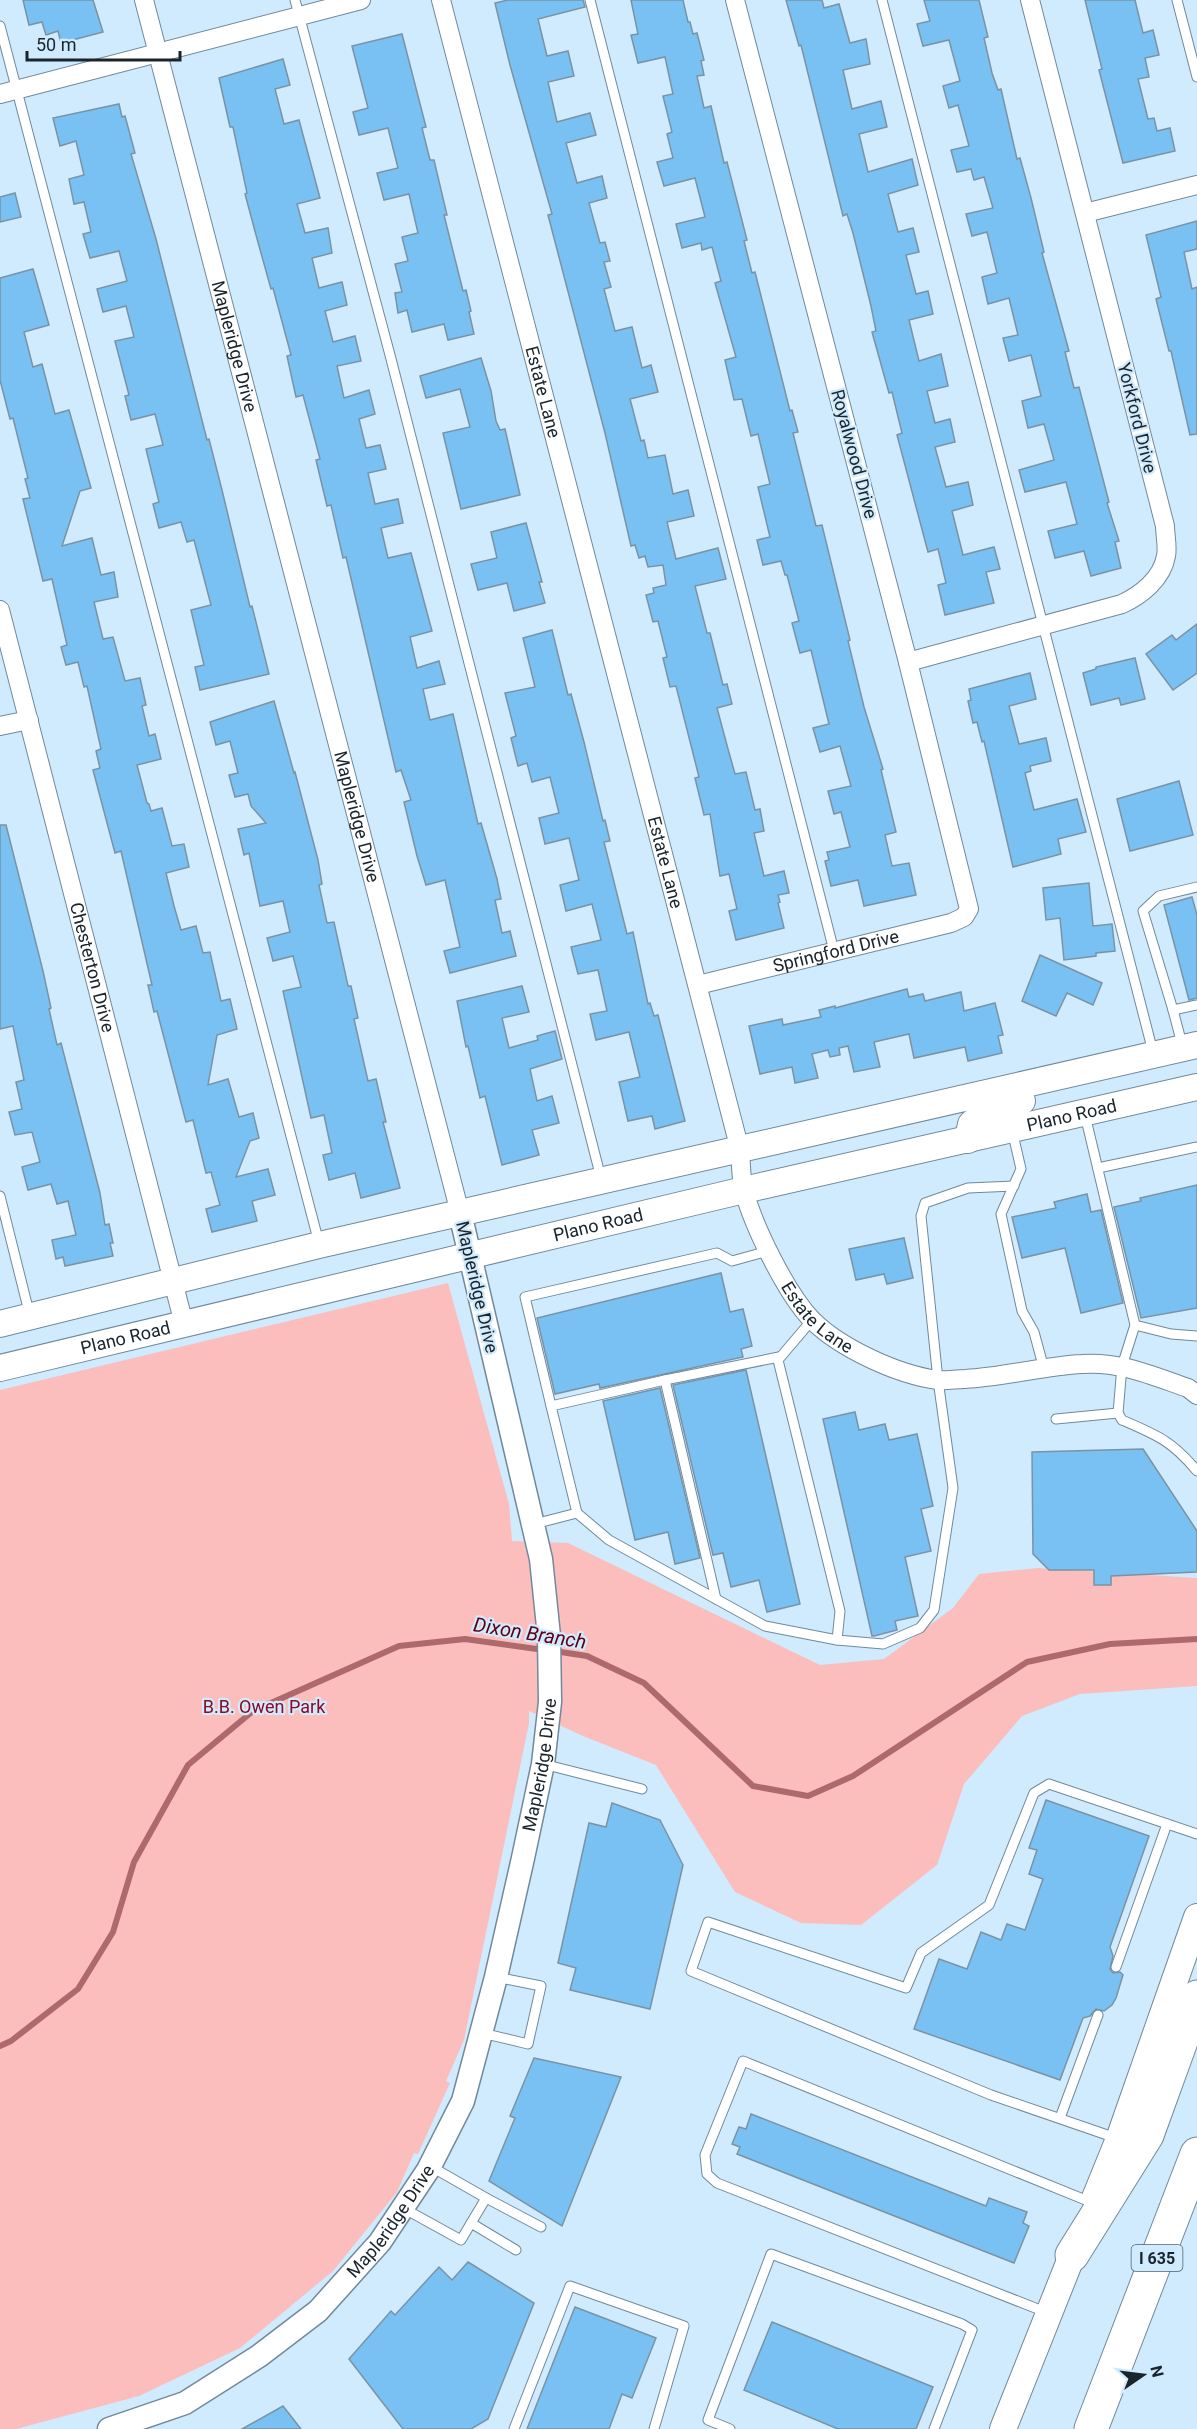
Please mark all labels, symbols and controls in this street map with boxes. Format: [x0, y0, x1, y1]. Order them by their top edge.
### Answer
scale bar [27, 24, 180, 62]
text: 50 m [36, 34, 76, 55]
street label: Mapleridge Drive [208, 278, 262, 414]
street label: Estate Lane [521, 344, 565, 440]
street label: Yorkford Drive [1114, 360, 1161, 475]
street label: Royalwood Drive [827, 387, 882, 521]
street label: Mapleridge Drive [330, 749, 384, 884]
street label: Estate Lane [644, 814, 688, 910]
street label: Chesterton Drive [66, 900, 119, 1034]
street label: Springford Drive [771, 925, 901, 976]
street label: Plano Road [1025, 1095, 1118, 1135]
street label: Plano Road [551, 1204, 645, 1245]
street label: Mapleridge Drive [452, 1219, 503, 1355]
street label: Estate Lane [777, 1278, 857, 1357]
street label: Plano Road [78, 1317, 172, 1358]
water label: Dixon Branch [472, 1612, 588, 1654]
park label: B.B. Owen Park [203, 1696, 326, 1717]
street label: Mapleridge Drive [518, 1697, 560, 1833]
street label: Mapleridge Drive [342, 2161, 438, 2282]
road number: I 635 [1132, 2245, 1182, 2271]
north arrow [1113, 2345, 1173, 2405]
text: N [1146, 2364, 1168, 2379]

